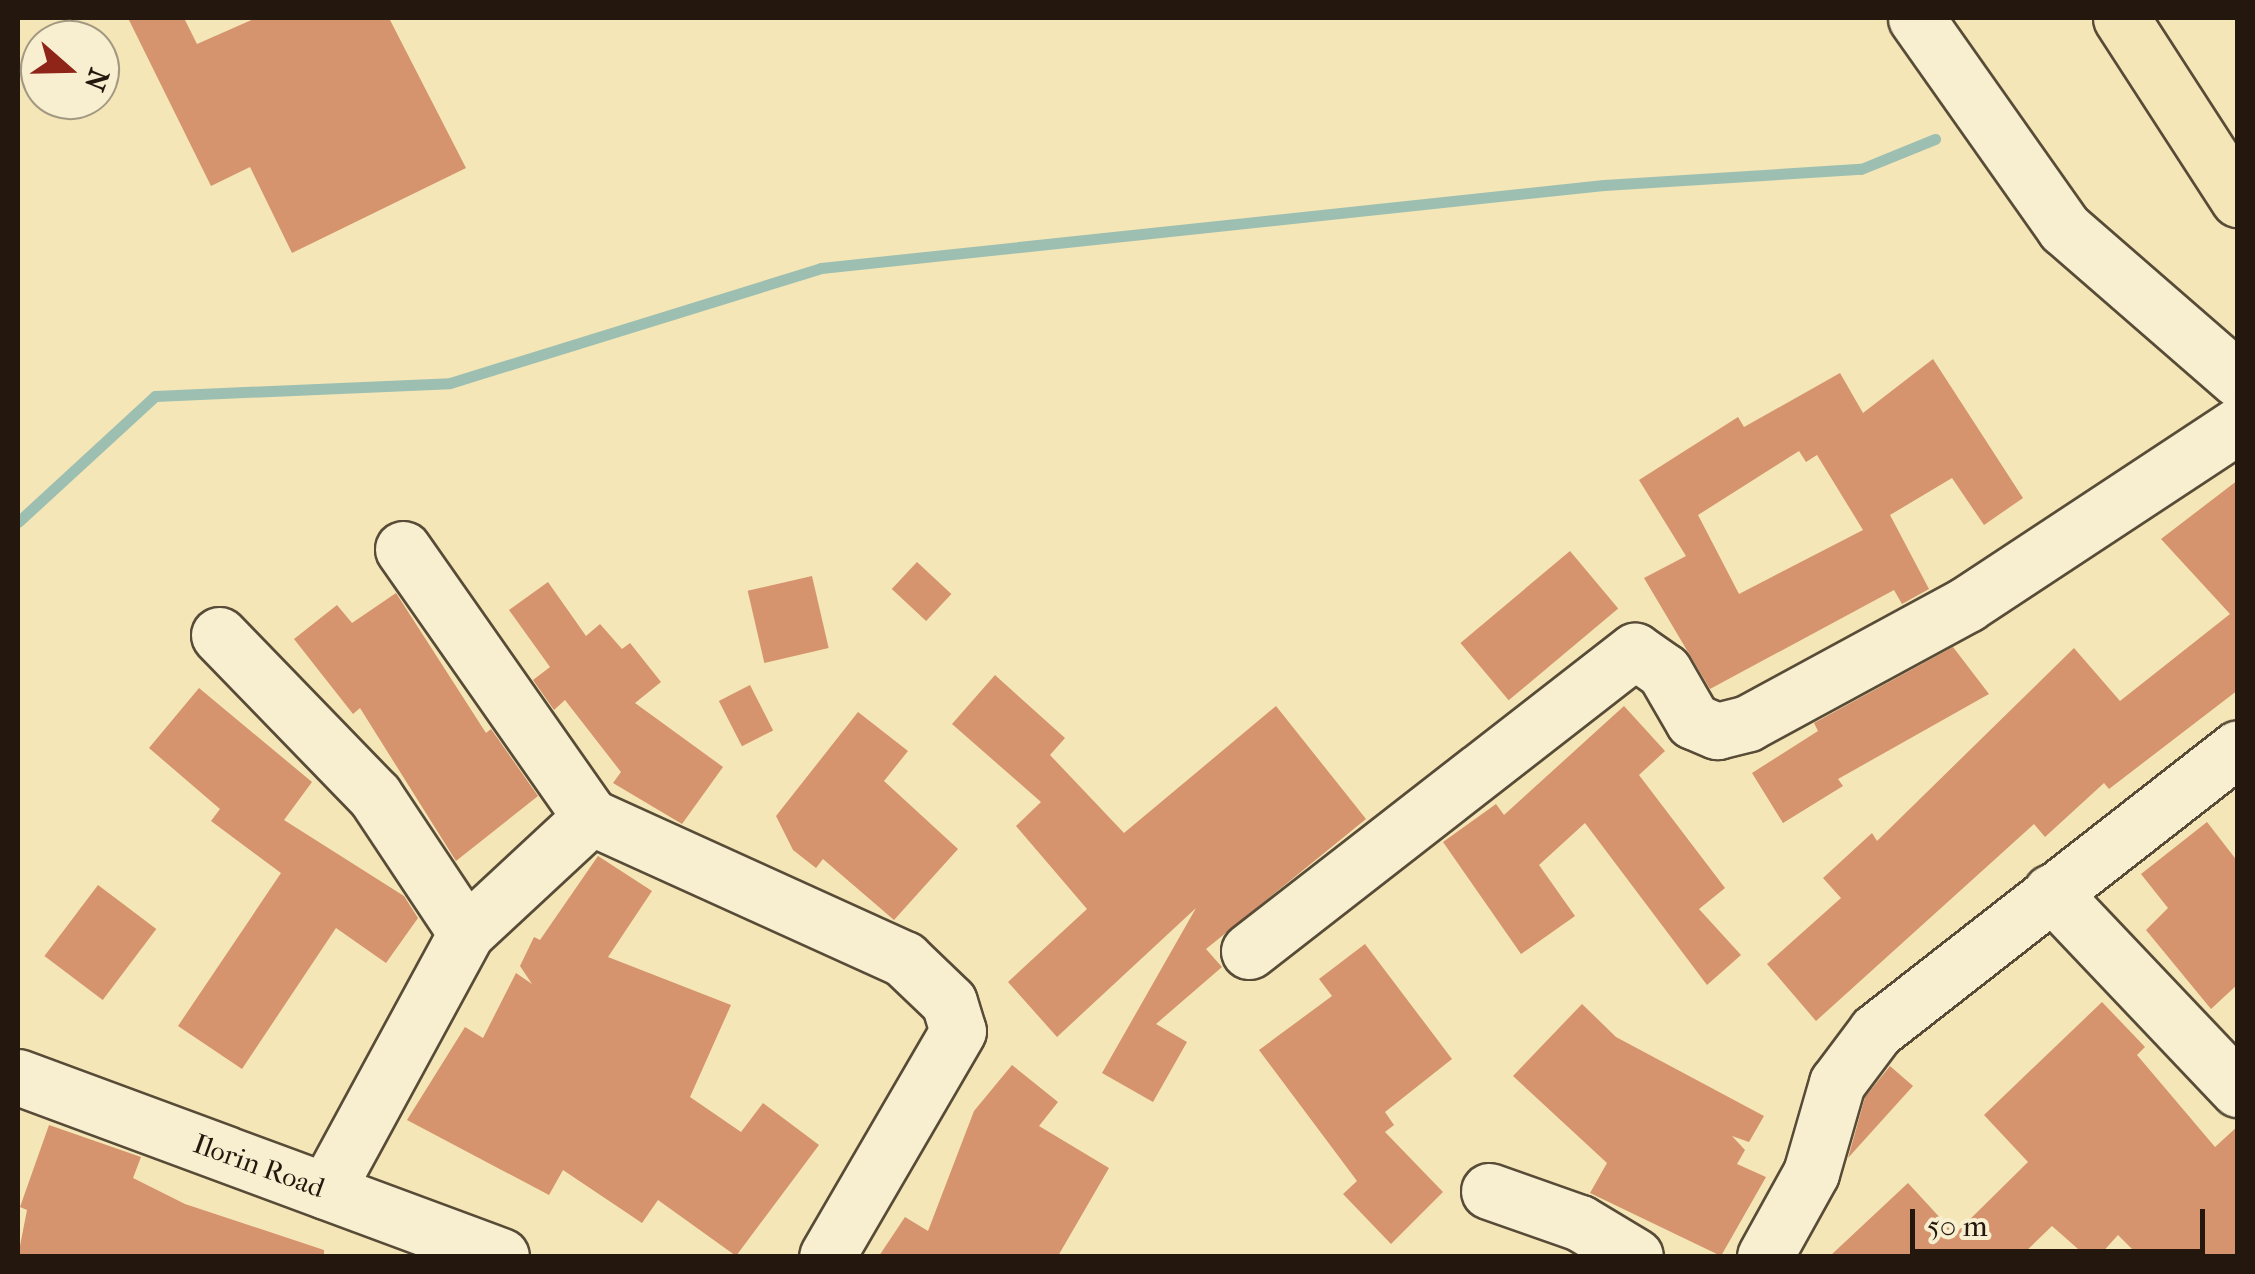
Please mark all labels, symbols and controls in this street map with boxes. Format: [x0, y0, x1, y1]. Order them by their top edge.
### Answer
north arrow [20, 20, 120, 120]
text: N [78, 64, 116, 95]
street label: Ilorin Road [189, 1127, 329, 1205]
scale bar [1915, 1189, 2210, 1251]
text: 50 m [1927, 1209, 1988, 1244]

